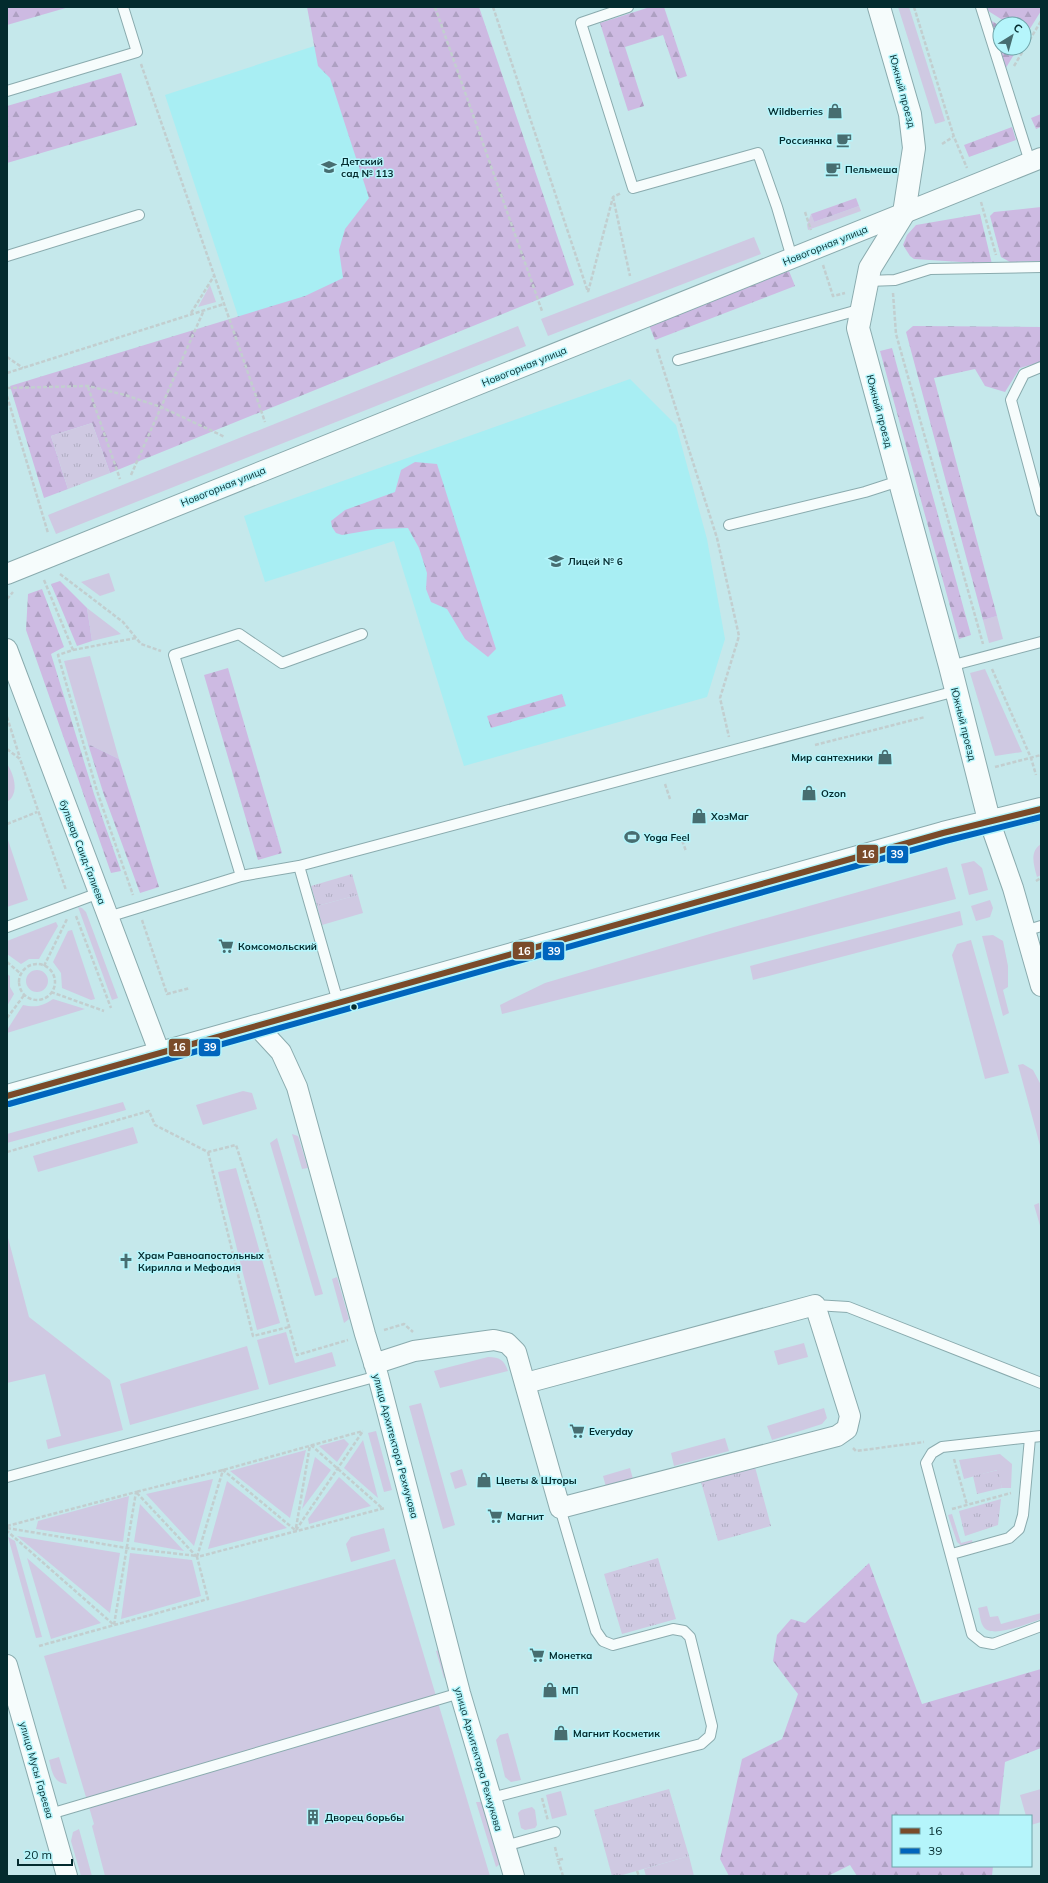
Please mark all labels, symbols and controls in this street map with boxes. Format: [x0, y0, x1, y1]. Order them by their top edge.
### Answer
north arrow [992, 16, 1032, 56]
text: С [1011, 20, 1026, 36]
street label: Южный проезд [887, 53, 919, 129]
shop icon: Wildberries [826, 102, 844, 120]
place label: Wildberries [768, 105, 823, 118]
cafe icon: Россиянка [835, 131, 853, 149]
place label: Россиянка [779, 134, 832, 147]
place label: Детский сад № 113 [341, 155, 394, 180]
school or university icon: Детский сад № 113 [320, 158, 338, 176]
cafe icon: Пельмеша [824, 160, 842, 178]
place label: Пельмеша [845, 163, 898, 176]
street label: Новогорная улица [781, 222, 870, 268]
street label: Новогорная улица [480, 343, 569, 389]
street label: Южный проезд [864, 373, 896, 449]
street label: Новогорная улица [179, 463, 268, 509]
school or university icon: Лицей № 6 [547, 552, 565, 570]
place label: Лицей № 6 [568, 555, 623, 568]
street label: Южный проезд [948, 686, 979, 762]
shop icon: Мир сантехники [876, 748, 894, 766]
place label: Мир сантехники [791, 751, 873, 764]
shop icon: Ozon [800, 784, 818, 802]
place label: Ozon [821, 787, 846, 800]
street label: бульвар Саид-Галиева [57, 798, 108, 906]
shop icon: ХозМаг [690, 807, 708, 825]
place label: ХозМаг [710, 810, 749, 823]
sports icon: Yoga Feel [623, 828, 641, 846]
place label: Yoga Feel [643, 831, 690, 844]
line badge: 16 [856, 844, 879, 864]
line badge: 39 [886, 845, 909, 864]
text: 16 [861, 847, 875, 861]
text: 39 [890, 847, 904, 861]
supermarket icon: Комсомольский [217, 937, 235, 955]
place label: Комсомольский [238, 940, 317, 953]
line badge: 16 [512, 941, 535, 960]
line badge: 39 [542, 941, 565, 961]
text: 16 [517, 944, 531, 958]
text: 39 [547, 944, 561, 958]
unlabelled marker [349, 1002, 359, 1012]
line badge: 16 [168, 1038, 191, 1057]
line badge: 39 [198, 1038, 221, 1057]
text: 16 [172, 1040, 186, 1054]
text: 39 [203, 1040, 217, 1054]
place label: Храм Равноапостольных Кирилла и Мефодия [137, 1249, 264, 1274]
church icon: Храм Равноапостольных Кирилла и Мефодия [117, 1252, 135, 1270]
street label: улица Архитектора Рехмукова [370, 1372, 421, 1520]
supermarket icon: Everyday [568, 1422, 586, 1440]
place label: Everyday [589, 1425, 634, 1438]
shop icon: Цветы & Шторы [475, 1471, 493, 1489]
place label: Цветы & Шторы [496, 1474, 577, 1487]
supermarket icon: Магнит [486, 1507, 504, 1525]
place label: Магнит [507, 1510, 544, 1523]
supermarket icon: Монетка [528, 1646, 546, 1664]
place label: Монетка [549, 1649, 592, 1662]
shop icon: МП [541, 1681, 559, 1699]
place label: МП [562, 1684, 578, 1697]
street label: улица Архитектора Рехмукова [452, 1686, 505, 1833]
street label: улица Мусы Гареева [16, 1720, 57, 1820]
shop icon: Магнит Косметик [552, 1724, 570, 1742]
place label: Магнит Косметик [573, 1727, 660, 1740]
building icon: Дворец борьбы [304, 1808, 322, 1826]
place label: Дворец борьбы [325, 1811, 404, 1824]
legend [892, 1815, 1032, 1867]
text: 16 [928, 1823, 942, 1838]
scale bar [18, 1841, 72, 1867]
text: 39 [928, 1843, 942, 1858]
text: 20 m [24, 1847, 52, 1862]

